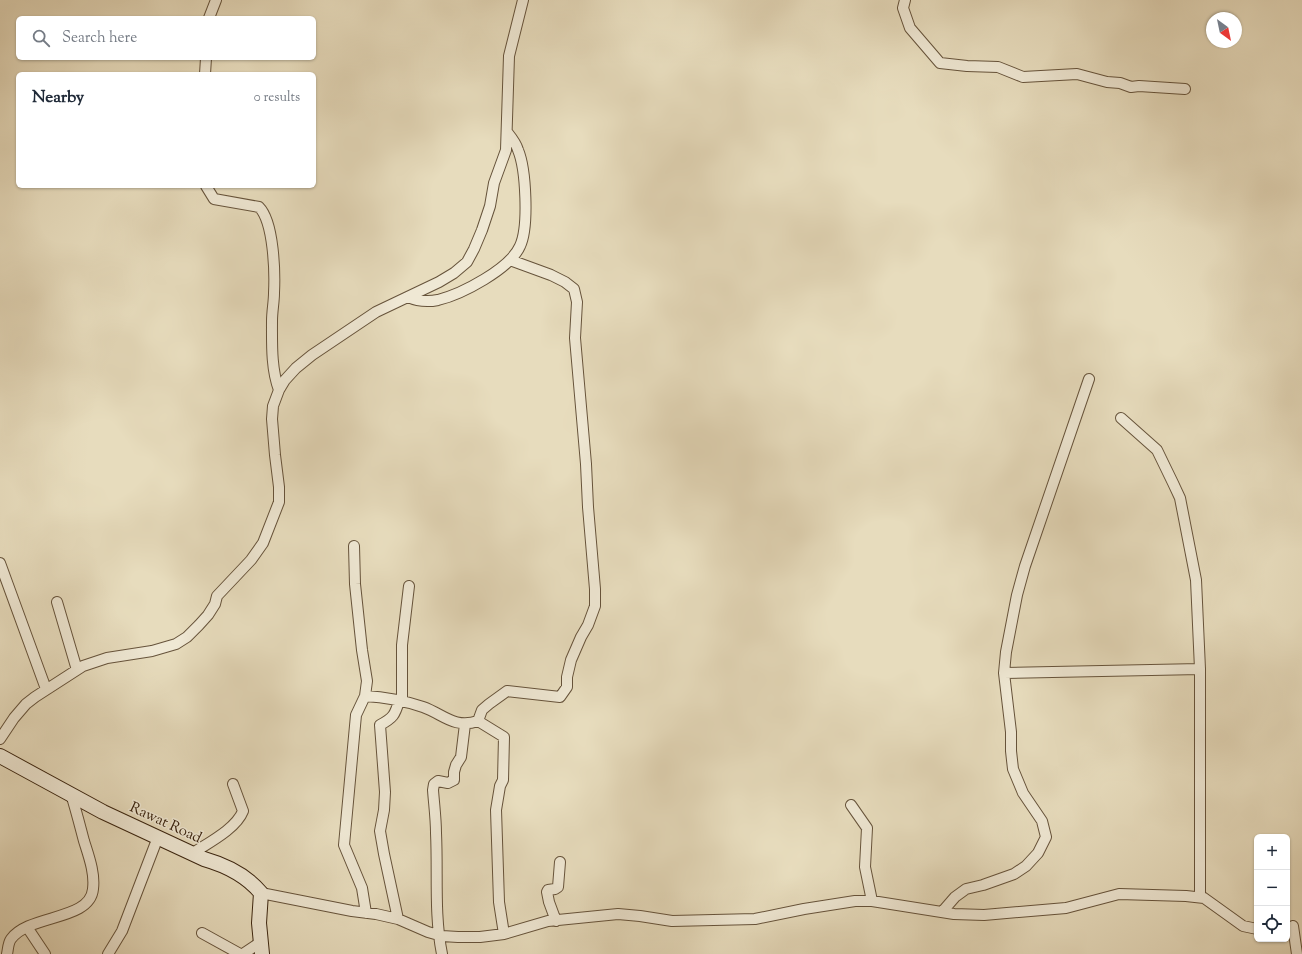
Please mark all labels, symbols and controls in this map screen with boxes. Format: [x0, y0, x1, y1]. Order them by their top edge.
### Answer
north arrow [1206, 12, 1242, 48]
search box [16, 16, 316, 60]
icon: search [30, 27, 52, 49]
text: Search here [62, 28, 137, 49]
text: Nearby [32, 86, 84, 110]
text: 0 results [254, 89, 300, 107]
street label: Rawat Road [126, 797, 205, 849]
map controls [1254, 834, 1290, 942]
button: + [1254, 834, 1290, 870]
button: − [1254, 870, 1290, 906]
button: locate [1254, 906, 1290, 942]

